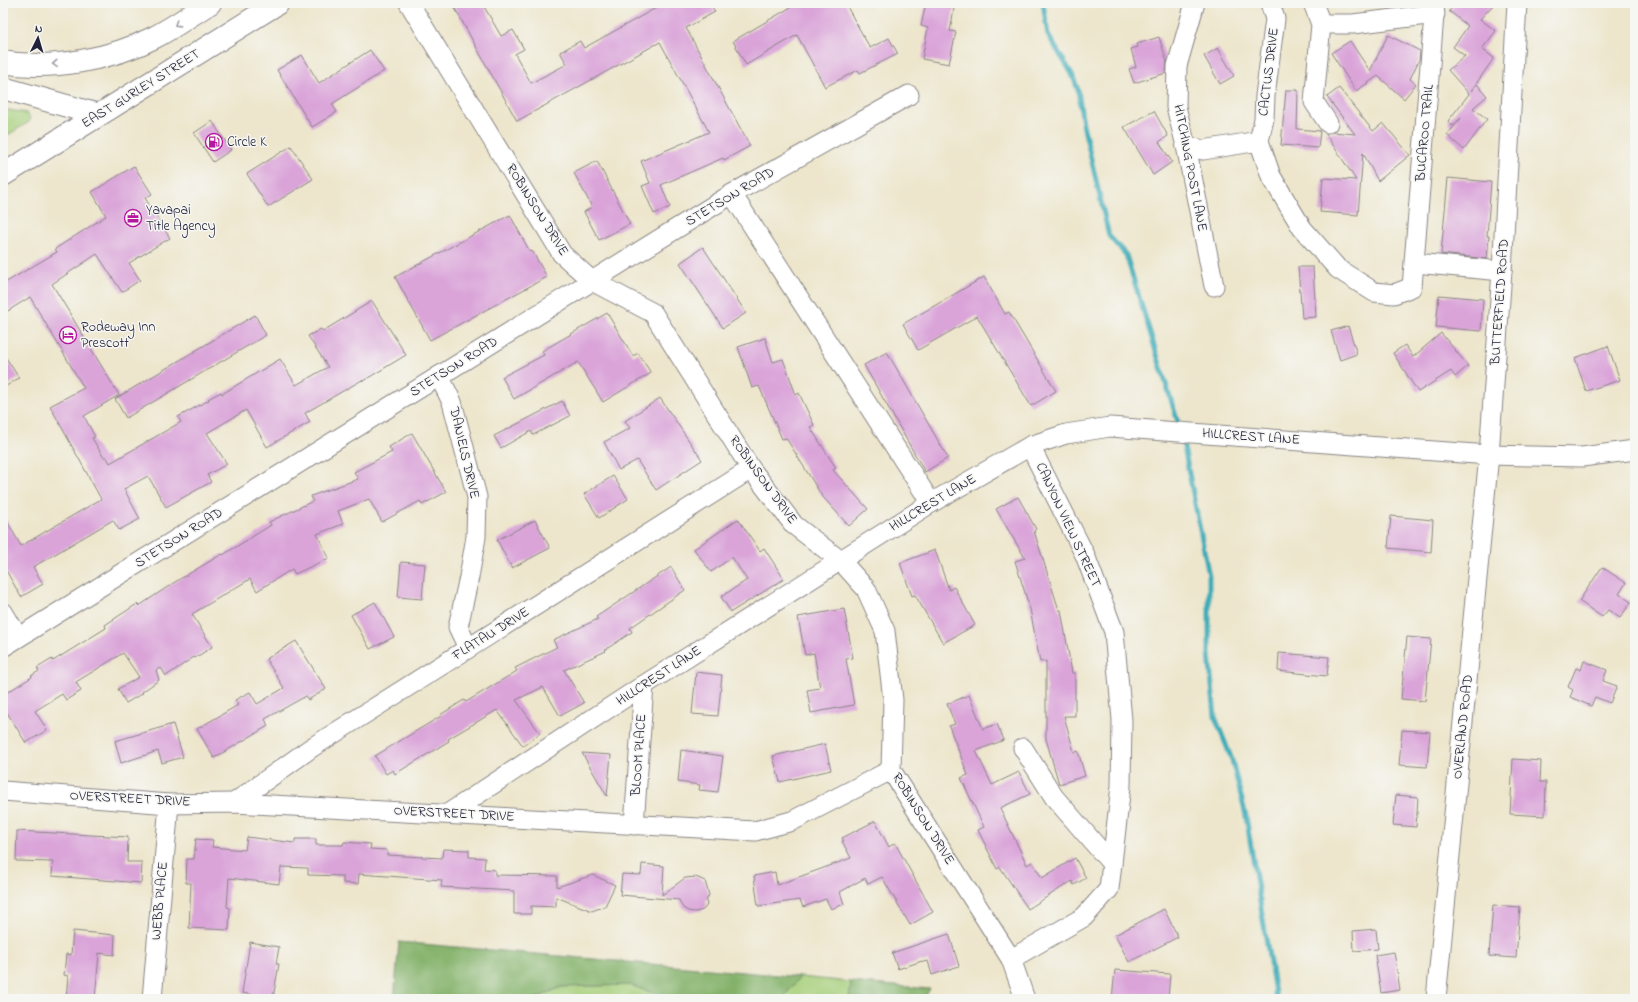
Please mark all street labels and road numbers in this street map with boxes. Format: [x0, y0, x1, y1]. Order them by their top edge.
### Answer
street label: CACTUS DRIVE [1253, 27, 1285, 117]
street label: EAST GURLEY STREET [78, 44, 204, 134]
street label: BUCAROO TRAIL [1410, 83, 1440, 183]
street label: HITCHING POST LANE [1167, 103, 1213, 233]
street label: ROBINSON DRIVE [500, 160, 574, 260]
street label: STETSON ROAD [681, 162, 779, 232]
street label: BUTTERFIELD ROAD [1485, 238, 1515, 367]
street label: STETSON ROAD [406, 331, 502, 403]
street label: DANIELS DRIVE [443, 404, 485, 501]
street label: HILLCREST LANE [1201, 423, 1301, 451]
street label: ROBINSON DRIVE [724, 431, 802, 529]
street label: CANYON VIEW STREET [1030, 459, 1106, 591]
street label: HILLCREST LANE [886, 469, 980, 537]
street label: STETSON ROAD [131, 502, 227, 574]
street label: FLATAU DRIVE [448, 602, 534, 667]
street label: HILLCREST LANE [612, 641, 706, 711]
street label: OVERLAND ROAD [1447, 674, 1479, 780]
street label: BLOOM PLACE [626, 713, 652, 798]
street label: ROBINSON DRIVE [886, 769, 960, 869]
street label: OVERSTREET DRIVE [69, 785, 191, 813]
street label: OVERSTREET DRIVE [393, 800, 515, 828]
street label: WEBB PLACE [146, 861, 174, 941]

